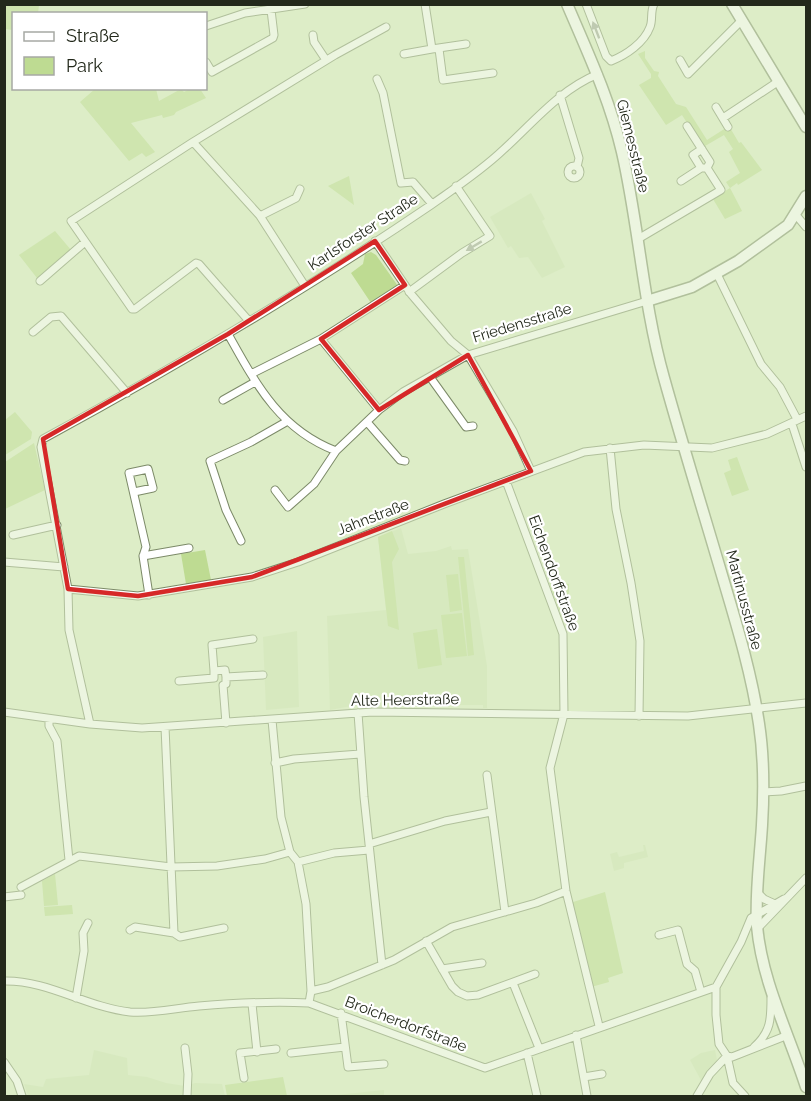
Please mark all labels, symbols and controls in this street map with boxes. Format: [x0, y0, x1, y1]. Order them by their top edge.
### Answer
legend [12, 12, 207, 90]
one-way arrow [590, 21, 600, 39]
text: Straße [66, 25, 120, 46]
text: Park [66, 55, 103, 76]
street label: Giemesstraße [613, 98, 653, 195]
street label: Karlsforster Straße [305, 190, 422, 274]
one-way arrow [466, 241, 482, 252]
street label: Friedensstraße [470, 299, 574, 347]
street label: Jahnstraße [335, 495, 412, 539]
street label: Eichendorffstraße [525, 513, 583, 634]
street label: Martinusstraße [722, 548, 766, 652]
street label: Alte Heerstraße [351, 690, 459, 710]
street label: Broicherdorfstraße [342, 992, 470, 1056]

